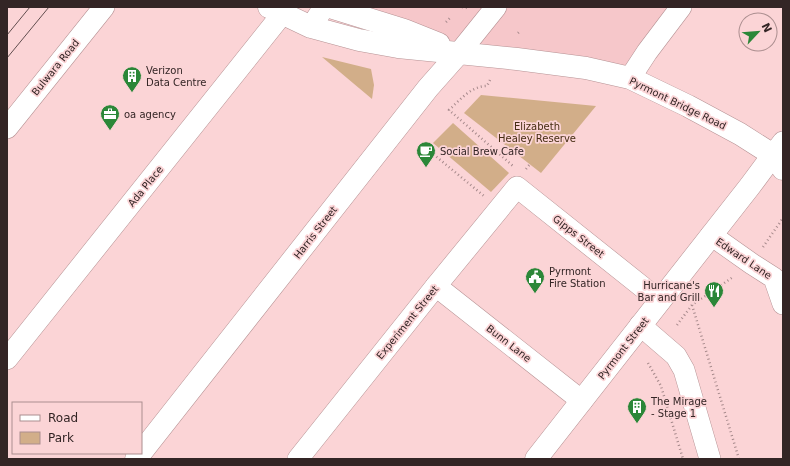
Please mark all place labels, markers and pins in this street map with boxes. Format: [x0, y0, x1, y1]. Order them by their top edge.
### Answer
building icon: Verizon Data Centre [121, 65, 143, 93]
place label: Verizon Data Centre [146, 65, 207, 88]
office icon: oa agency [99, 103, 121, 131]
place label: oa agency [124, 109, 176, 120]
cafe icon: Social Brew Cafe [415, 140, 437, 168]
place label: Social Brew Cafe [440, 146, 524, 157]
public building icon: Pyrmont Fire Station [524, 266, 546, 294]
place label: Pyrmont Fire Station [549, 266, 606, 289]
place label: Hurricane's Bar and Grill [638, 280, 700, 303]
restaurant icon: Hurricane's Bar and Grill [703, 280, 725, 308]
building icon: The Mirage - Stage 1 [626, 396, 648, 424]
place label: The Mirage - Stage 1 [650, 396, 707, 419]

